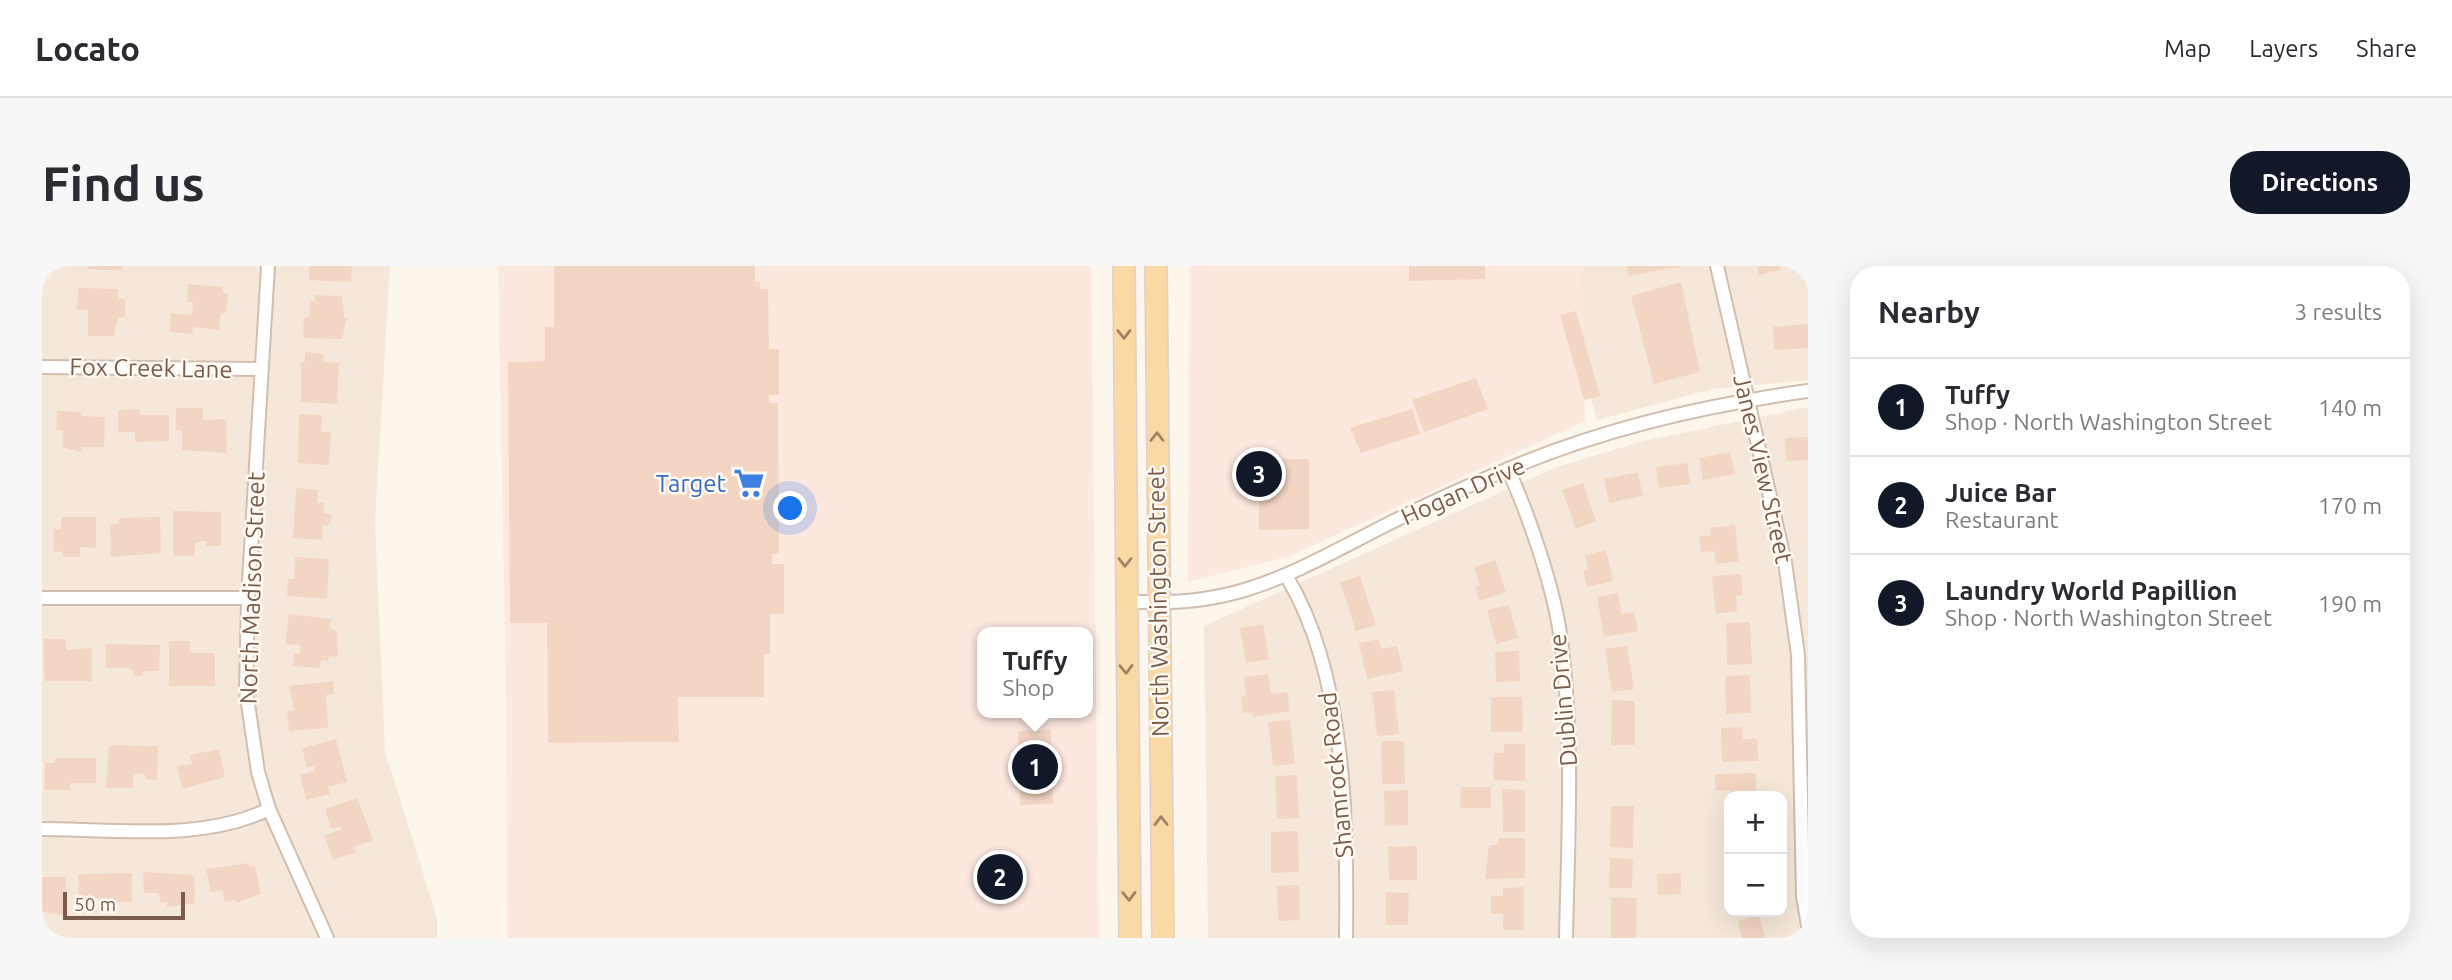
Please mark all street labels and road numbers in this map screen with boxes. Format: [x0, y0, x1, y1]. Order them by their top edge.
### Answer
street label: Fox Creek Lane [69, 353, 233, 383]
street label: Janes View Street [1728, 372, 1798, 567]
street label: Hogan Drive [1397, 452, 1529, 530]
street label: North Washington Street [1142, 466, 1174, 737]
street label: North Madison Street [234, 471, 270, 705]
street label: Dublin Drive [1544, 633, 1582, 767]
street label: Shamrock Road [1314, 691, 1358, 859]

